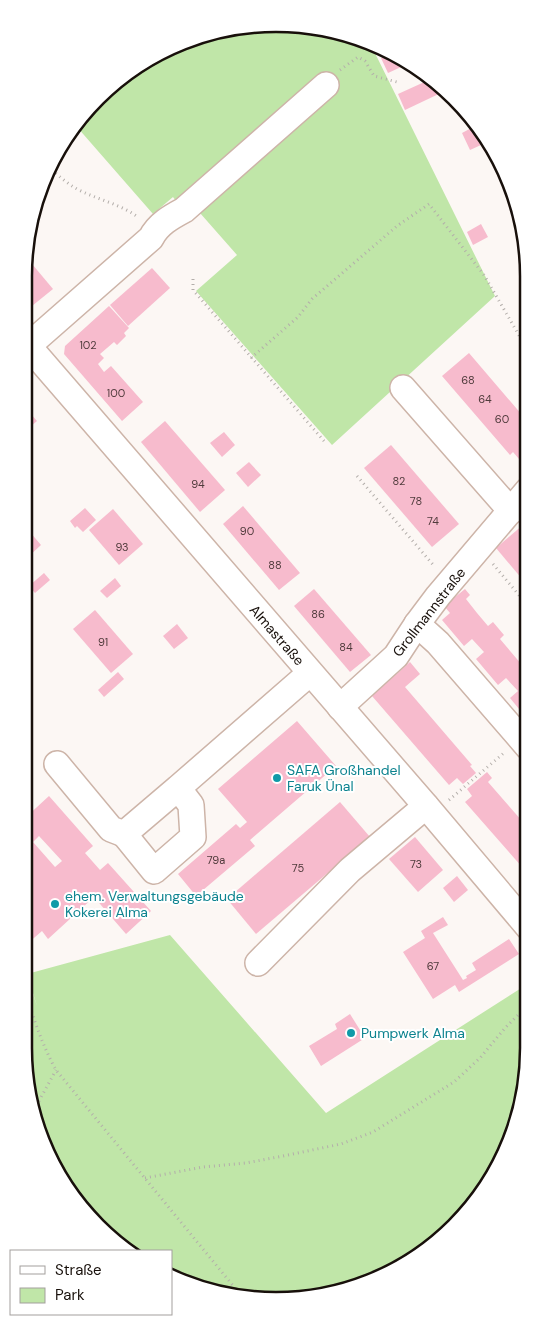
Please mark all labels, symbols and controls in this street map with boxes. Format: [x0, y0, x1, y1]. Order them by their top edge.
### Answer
house number: 102 [79, 338, 97, 352]
house number: 68 [461, 373, 475, 387]
house number: 100 [107, 386, 125, 400]
house number: 64 [478, 392, 492, 406]
house number: 60 [495, 412, 509, 426]
house number: 82 [393, 474, 405, 488]
house number: 94 [191, 477, 205, 491]
house number: 78 [410, 494, 422, 508]
house number: 74 [427, 514, 439, 528]
house number: 90 [240, 524, 254, 538]
house number: 93 [115, 540, 129, 554]
house number: 88 [268, 558, 282, 572]
street label: Grollmannstraße [389, 564, 469, 660]
street label: Almastraße [246, 601, 308, 669]
house number: 86 [311, 607, 325, 621]
house number: 91 [98, 635, 108, 649]
house number: 84 [339, 640, 353, 654]
place label: SAFA Großhandel Faruk Ünal [287, 761, 401, 795]
marker: SAFA Großhandel Faruk Ünal [271, 772, 283, 784]
house number: 79a [207, 853, 225, 867]
house number: 73 [410, 857, 422, 871]
house number: 75 [292, 861, 304, 875]
place label: ehem. Verwaltungsgebäude Kokerei Alma [65, 887, 244, 921]
marker: ehem. Verwaltungsgebäude Kokerei Alma [49, 898, 61, 910]
house number: 67 [427, 959, 439, 973]
place label: Pumpwerk Alma [361, 1024, 465, 1042]
marker: Pumpwerk Alma [345, 1027, 357, 1039]
legend [10, 1250, 172, 1315]
text: Straße [55, 1260, 102, 1280]
text: Park [55, 1285, 85, 1305]

